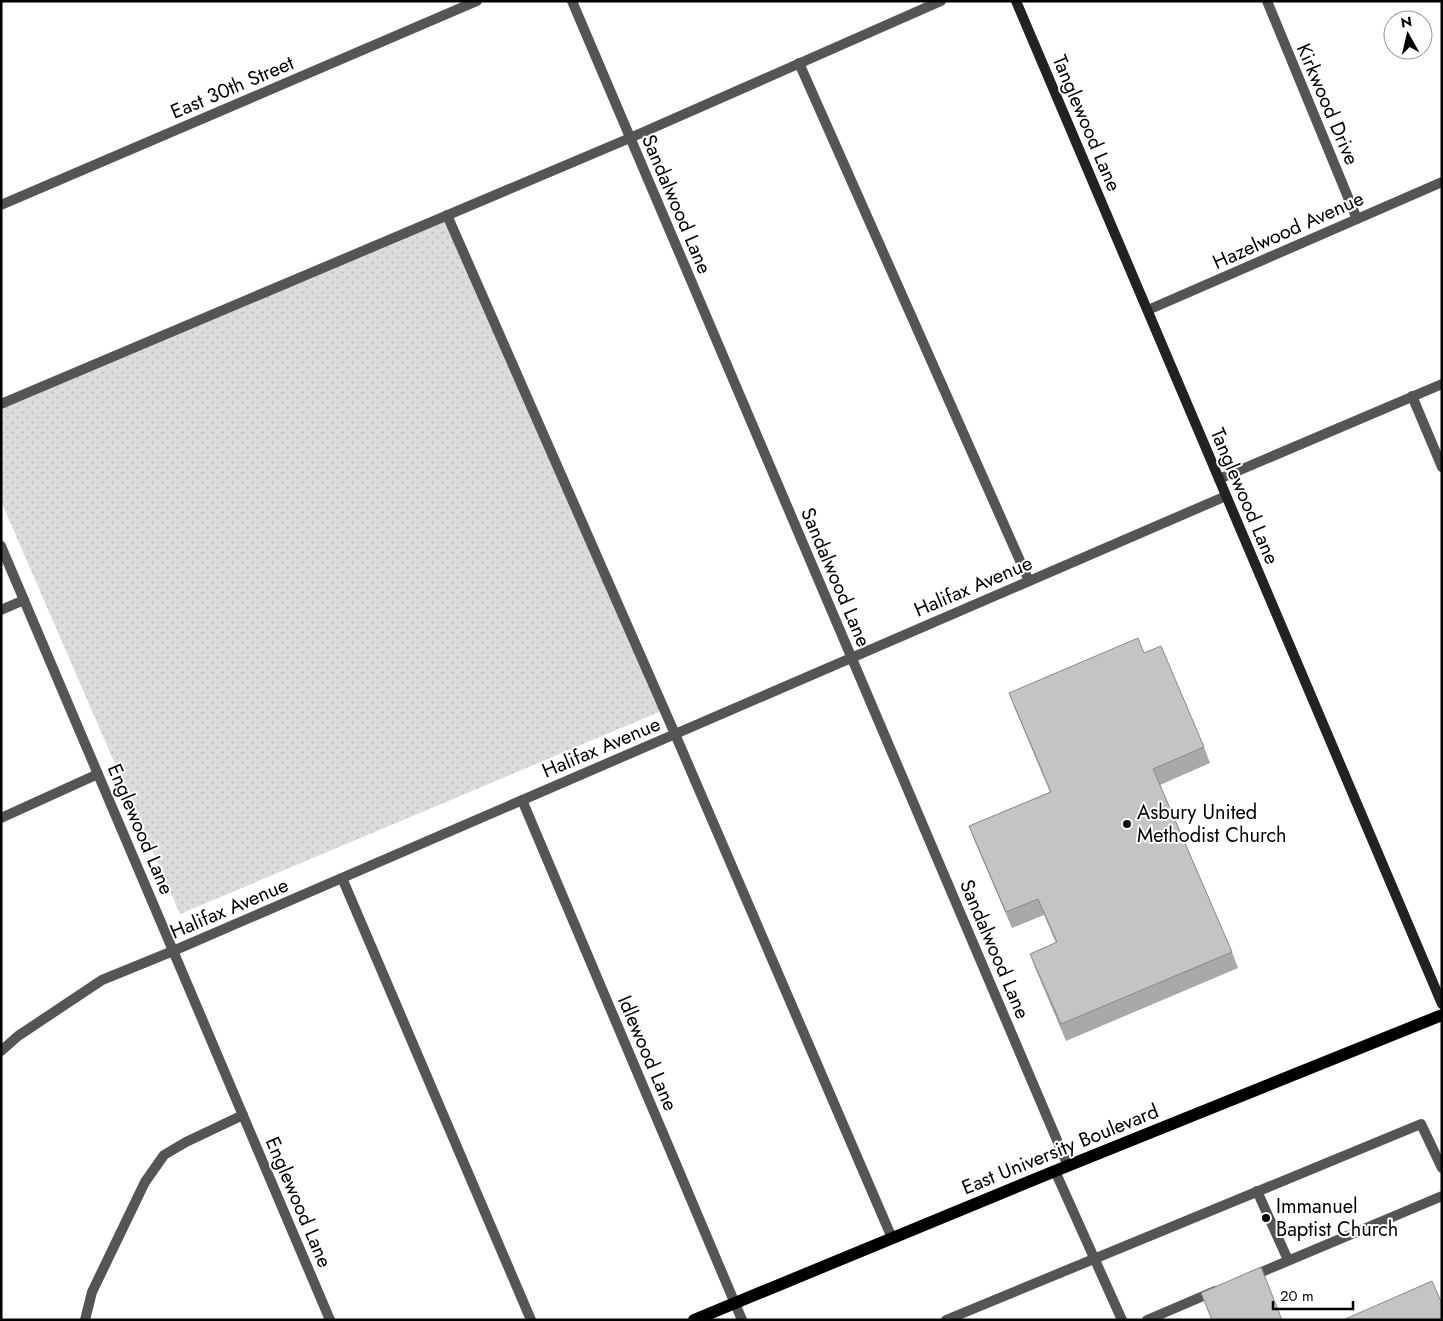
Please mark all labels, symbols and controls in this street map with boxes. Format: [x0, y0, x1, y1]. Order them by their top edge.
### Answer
north arrow [1383, 10, 1433, 60]
text: N [1399, 11, 1413, 33]
street label: Kirkwood Drive [1289, 39, 1366, 169]
street label: East 30th Street [166, 48, 299, 126]
street label: Tanglewood Lane [1045, 51, 1128, 196]
street label: Sandalwood Lane [634, 130, 719, 278]
street label: Hazelwood Avenue [1208, 184, 1368, 277]
street label: Tanglewood Lane [1203, 424, 1286, 569]
street label: Sandalwood Lane [793, 503, 878, 651]
street label: Halifax Avenue [910, 549, 1037, 624]
street label: Halifax Avenue [538, 710, 665, 785]
street label: Englewood Lane [100, 759, 181, 899]
place label: Asbury United Methodist Church [1137, 798, 1287, 850]
marker: Asbury United Methodist Church [1121, 818, 1133, 830]
street label: Halifax Avenue [166, 871, 293, 946]
street label: Sandalwood Lane [952, 875, 1037, 1023]
street label: Idlewood Lane [610, 991, 685, 1115]
street label: East University Boulevard [957, 1097, 1163, 1202]
street label: Englewood Lane [258, 1132, 339, 1272]
place label: Immanuel Baptist Church [1276, 1192, 1398, 1244]
marker: Immanuel Baptist Church [1260, 1212, 1272, 1224]
scale bar [1273, 1278, 1353, 1310]
text: 20 m [1280, 1285, 1314, 1307]

